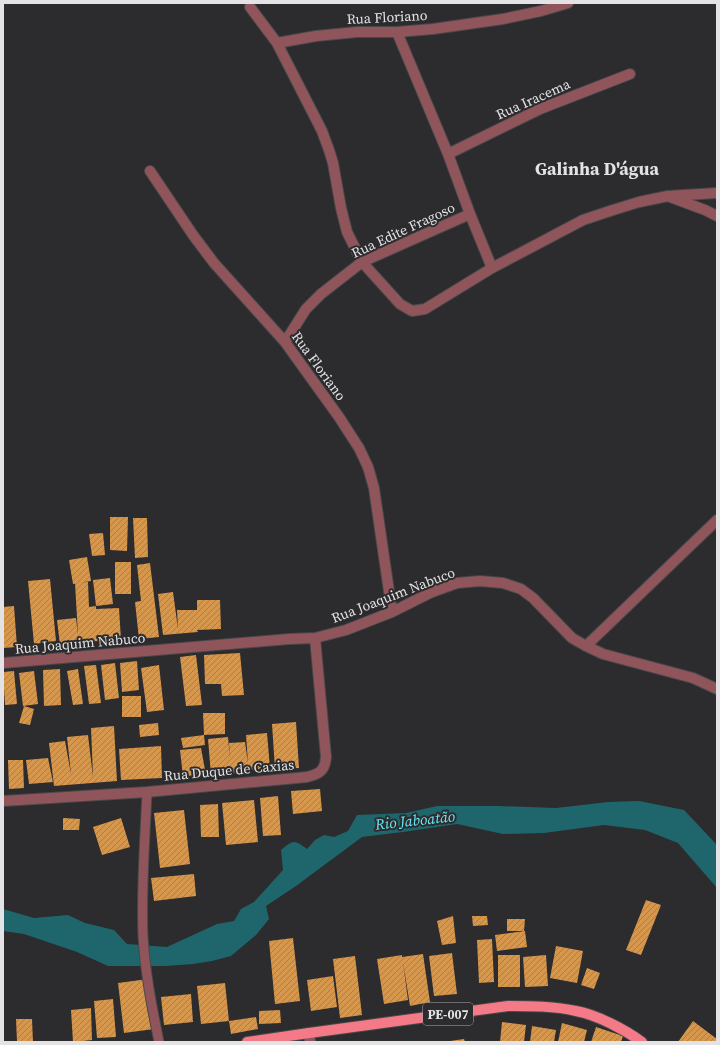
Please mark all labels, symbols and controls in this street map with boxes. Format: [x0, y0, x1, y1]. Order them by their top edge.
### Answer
street label: Rua Floriano [346, 5, 428, 29]
street label: Rua Iracema [493, 73, 574, 124]
district label: Galinha D'água [535, 156, 660, 181]
street label: Rua Edite Fragoso [348, 197, 458, 263]
street label: Rua Floriano [287, 327, 351, 405]
street label: Rua Joaquim Nabuco [328, 562, 458, 628]
street label: Rua Joaquim Nabuco [14, 627, 146, 659]
street label: Rua Duque de Caxias [163, 754, 295, 786]
water label: Rio Jaboatão [373, 805, 456, 835]
road number: PE-007 [423, 1003, 473, 1025]

